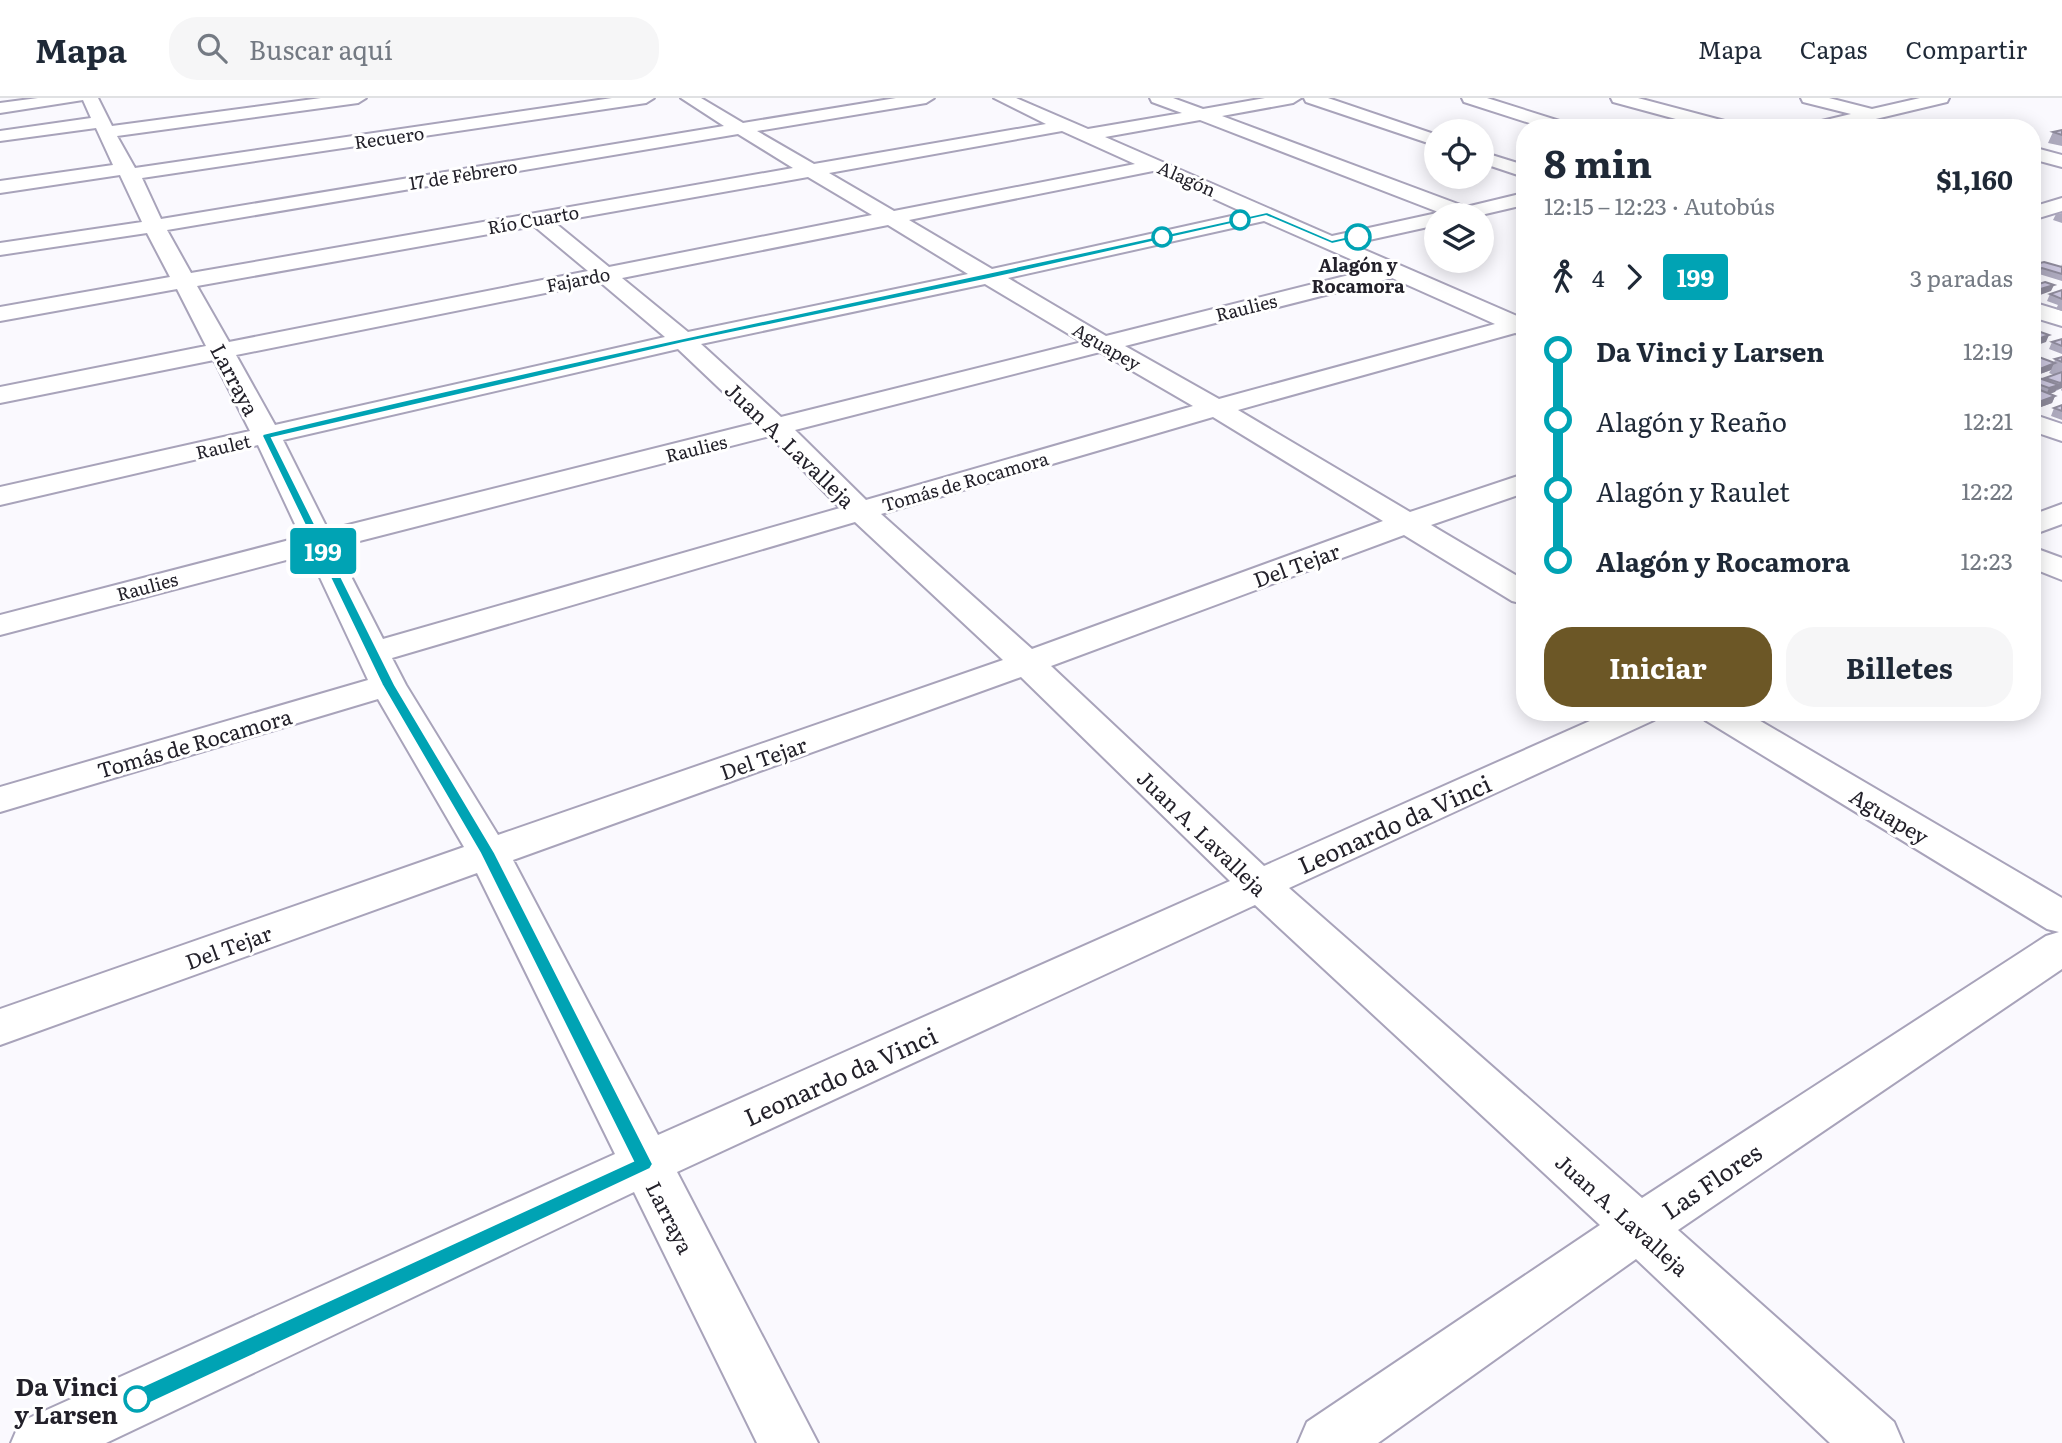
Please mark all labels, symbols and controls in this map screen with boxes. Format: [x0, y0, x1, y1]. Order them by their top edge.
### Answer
search box [169, 17, 659, 80]
text: Mapa [35, 24, 127, 73]
icon: search [193, 29, 231, 67]
text: Buscar aquí [249, 29, 393, 68]
text: Mapa [1698, 31, 1762, 66]
text: Capas [1800, 31, 1867, 66]
text: Compartir [1905, 31, 2027, 66]
street label: Recuero [352, 119, 426, 155]
map controls [1424, 119, 1494, 273]
button: locate [1424, 119, 1494, 189]
text: 8 min [1544, 133, 1652, 190]
street label: 17 de Febrero [407, 152, 519, 196]
street label: Alagón [1154, 153, 1220, 203]
text: $1,160 [1936, 159, 2013, 198]
text: 12:15 – 12:23 · Autobús [1544, 188, 1775, 222]
street label: Río Cuarto [485, 198, 581, 240]
button: layers [1424, 203, 1494, 273]
unlabelled marker [1230, 210, 1250, 230]
marker: Alagón y Rocamora [1345, 224, 1371, 250]
unlabelled marker [1152, 227, 1172, 247]
place label: Alagón y Rocamora [1311, 251, 1405, 299]
icon: walk [1544, 258, 1582, 296]
icon: forward [1615, 258, 1653, 296]
text: 199 [1677, 259, 1714, 294]
street label: Fajardo [544, 260, 612, 298]
text: 4 [1592, 260, 1605, 294]
text: 3 paradas [1910, 260, 2013, 294]
street label: Raulies [1212, 286, 1280, 328]
street label: Aguapey [1068, 316, 1147, 377]
text: Da Vinci y Larsen [1596, 331, 1824, 370]
text: 12:19 [1963, 333, 2013, 367]
street label: Larraya [204, 337, 268, 421]
street label: Juan A. Lavalleja [719, 374, 863, 515]
text: Alagón y Reaño [1596, 401, 1787, 440]
text: 12:21 [1964, 403, 2013, 437]
street label: Raulet [193, 426, 254, 465]
street label: Raulies [662, 427, 730, 469]
street label: Tomás de Rocamora [878, 444, 1052, 518]
text: Alagón y Raulet [1596, 471, 1790, 510]
text: 12:22 [1961, 473, 2013, 507]
line badge: 199 [283, 528, 363, 574]
text: 199 [304, 533, 342, 568]
street label: Del Tejar [1248, 534, 1344, 594]
text: Alagón y Rocamora [1596, 541, 1850, 580]
text: 12:23 [1960, 543, 2013, 577]
street label: Raulies [113, 565, 181, 607]
button: Iniciar [1544, 627, 1772, 707]
button: Billetes [1786, 627, 2013, 707]
street label: Tomás de Rocamora [93, 699, 296, 785]
street label: Del Tejar [715, 728, 811, 786]
street label: Juan A. Lavalleja [1131, 762, 1275, 903]
street label: Leonardo da Vinci [1292, 765, 1496, 881]
street label: Aguapey [1845, 779, 1936, 851]
street label: Del Tejar [180, 916, 276, 976]
street label: Leonardo da Vinci [738, 1017, 942, 1133]
street label: Las Flores [1654, 1134, 1768, 1226]
street label: Juan A. Lavalleja [1550, 1146, 1697, 1283]
street label: Larraya [640, 1175, 703, 1259]
place label: Da Vinci y Larsen [14, 1368, 118, 1431]
marker: Da Vinci y Larsen [124, 1386, 150, 1412]

